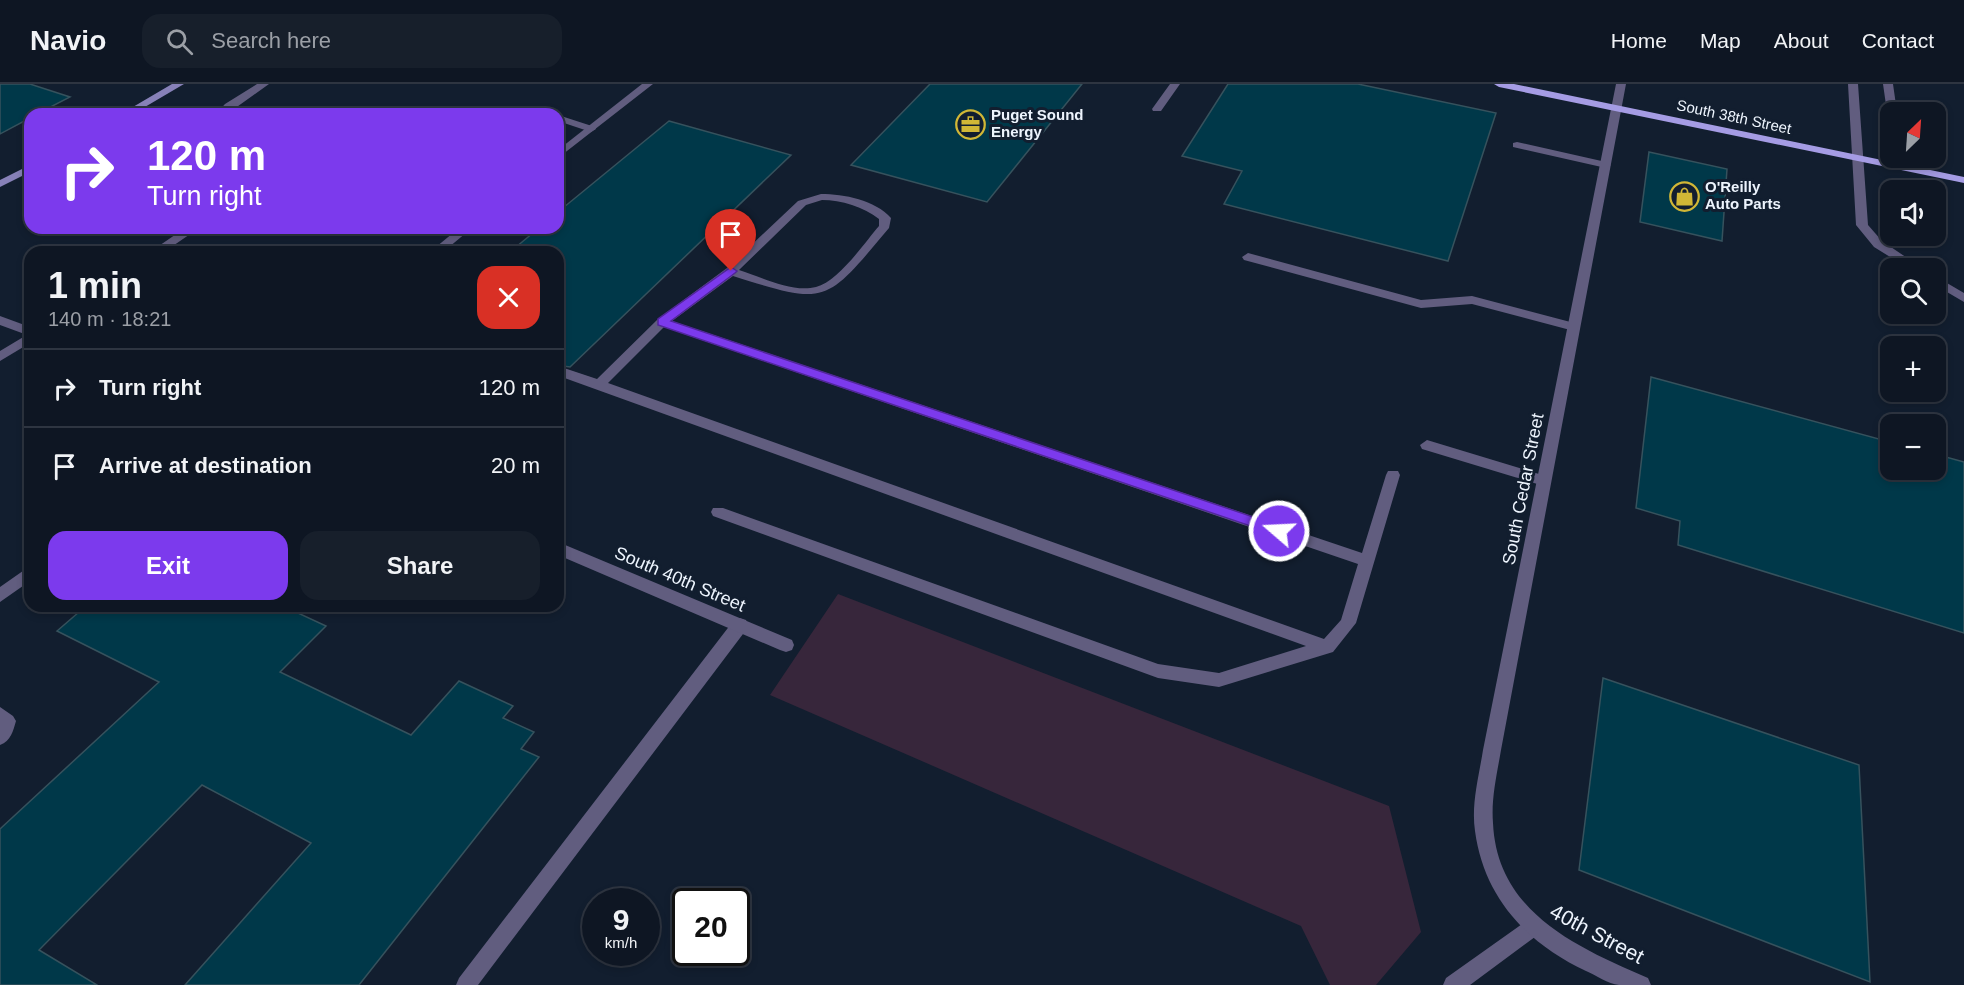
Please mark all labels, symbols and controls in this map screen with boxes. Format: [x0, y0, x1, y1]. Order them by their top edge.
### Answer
search box [142, 14, 562, 68]
text: Navio [30, 25, 106, 56]
icon: search [163, 25, 196, 58]
text: Search here [211, 28, 331, 53]
text: Home [1611, 29, 1667, 52]
text: Map [1700, 29, 1741, 52]
text: About [1774, 29, 1829, 52]
text: Contact [1862, 29, 1934, 52]
street label: South 38th Street [1675, 96, 1794, 137]
north arrow [1880, 102, 1946, 168]
map controls [1880, 102, 1946, 480]
place label: Puget Sound Energy [991, 106, 1084, 140]
office icon: Puget Sound Energy [954, 108, 986, 140]
icon: right [48, 132, 126, 210]
text: 120 m [147, 132, 266, 179]
place label: O'Reilly Auto Parts [1705, 178, 1781, 212]
shop icon: O'Reilly Auto Parts [1668, 180, 1700, 212]
button: sound [1880, 180, 1946, 246]
text: Turn right [147, 181, 262, 211]
pin [705, 209, 756, 271]
icon: arrive [714, 218, 747, 251]
button: search [1880, 258, 1946, 324]
text: 1 min [48, 265, 142, 306]
button: close [477, 266, 540, 329]
text: 140 m · 18:21 [48, 308, 171, 330]
button: + [1880, 336, 1946, 402]
icon: right [48, 372, 81, 405]
text: Turn right [99, 375, 201, 400]
text: 120 m [479, 375, 540, 400]
street label: South Cedar Street [1498, 411, 1548, 567]
button: − [1880, 414, 1946, 480]
icon: arrive [48, 450, 81, 483]
text: Arrive at destination [99, 453, 312, 478]
text: 20 m [491, 453, 540, 478]
position arrow [1247, 499, 1311, 563]
button: Exit [48, 531, 288, 600]
button: Share [300, 531, 540, 600]
street label: South 40th Street [612, 542, 748, 616]
speed limit sign: 20 [672, 888, 750, 966]
street label: 40th Street [1546, 899, 1648, 968]
text: 9 [613, 903, 629, 936]
text: km/h [605, 934, 637, 951]

